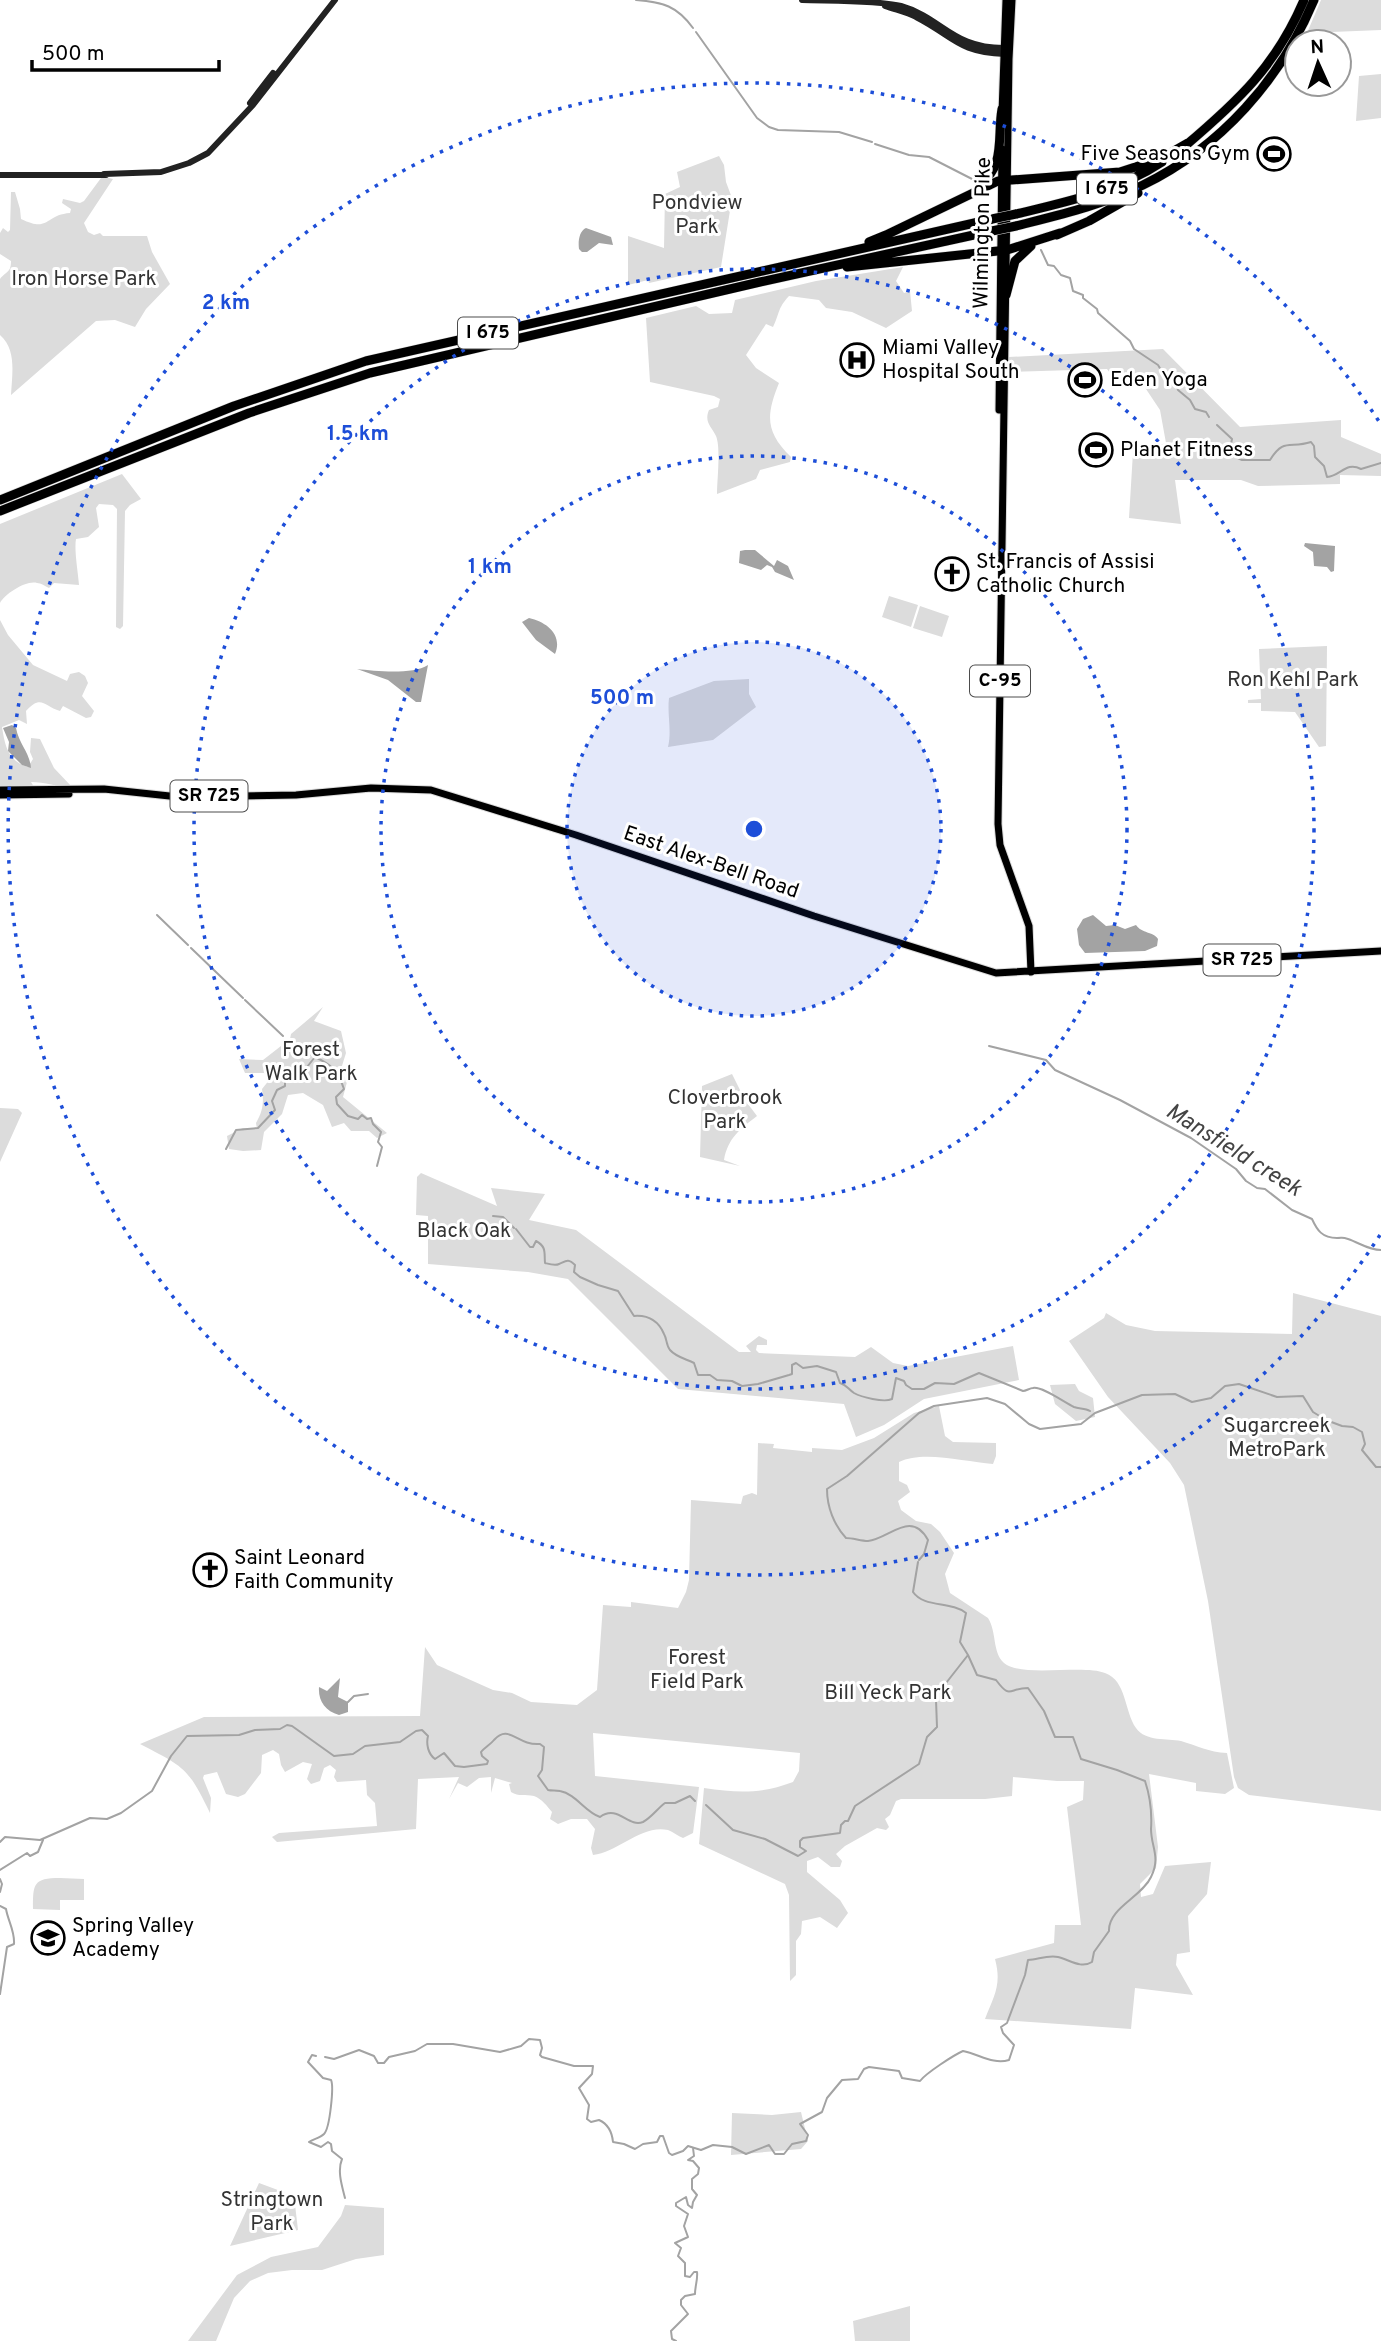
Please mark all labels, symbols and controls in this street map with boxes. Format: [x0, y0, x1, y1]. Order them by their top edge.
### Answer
scale bar [32, 28, 219, 72]
north arrow [1283, 28, 1353, 98]
text: N [1310, 36, 1325, 60]
text: 500 m [42, 41, 105, 68]
sports icon: Five Seasons Gym [1255, 135, 1293, 173]
place label: Five Seasons Gym [1081, 141, 1250, 168]
street label: Wilmington Pike [968, 157, 998, 309]
road number: I 675 [1077, 174, 1137, 204]
park label: Pondview Park [651, 190, 743, 241]
park label: Iron Horse Park [11, 266, 157, 293]
text: 2 km [202, 290, 250, 317]
road number: I 675 [458, 318, 518, 348]
place label: Miami Valley Hospital South [882, 335, 1020, 386]
hospital icon: Miami Valley Hospital South [838, 341, 876, 379]
sports icon: Eden Yoga [1066, 361, 1104, 399]
place label: Eden Yoga [1110, 367, 1208, 394]
text: 1.5 km [327, 421, 389, 448]
sports icon: Planet Fitness [1077, 431, 1115, 469]
place label: Planet Fitness [1120, 437, 1253, 464]
place label: St. Francis of Assisi Catholic Church [976, 549, 1155, 600]
text: 1 km [468, 554, 512, 581]
church icon: St. Francis of Assisi Catholic Church [933, 555, 971, 593]
road number: C-95 [970, 666, 1030, 696]
park label: Ron Kehl Park [1227, 667, 1359, 694]
text: 500 m [590, 685, 654, 712]
road number: SR 725 [170, 780, 248, 811]
centre of rings [742, 817, 766, 841]
street label: East Alex-Bell Road [620, 820, 802, 906]
road number: SR 725 [1204, 944, 1280, 976]
park label: Forest Walk Park [264, 1037, 358, 1088]
park label: Cloverbrook Park [667, 1085, 783, 1136]
water label: Mansfield creek [1160, 1098, 1307, 1205]
park label: Black Oak [417, 1218, 511, 1245]
park label: Sugarcreek MetroPark [1223, 1413, 1331, 1464]
place label: Saint Leonard Faith Community [234, 1545, 394, 1596]
church icon: Saint Leonard Faith Community [191, 1551, 229, 1589]
park label: Forest Field Park [650, 1645, 744, 1696]
park label: Bill Yeck Park [824, 1680, 952, 1707]
place label: Spring Valley Academy [72, 1913, 194, 1964]
school or university icon: Spring Valley Academy [29, 1919, 67, 1957]
park label: Stringtown Park [221, 2187, 323, 2238]

